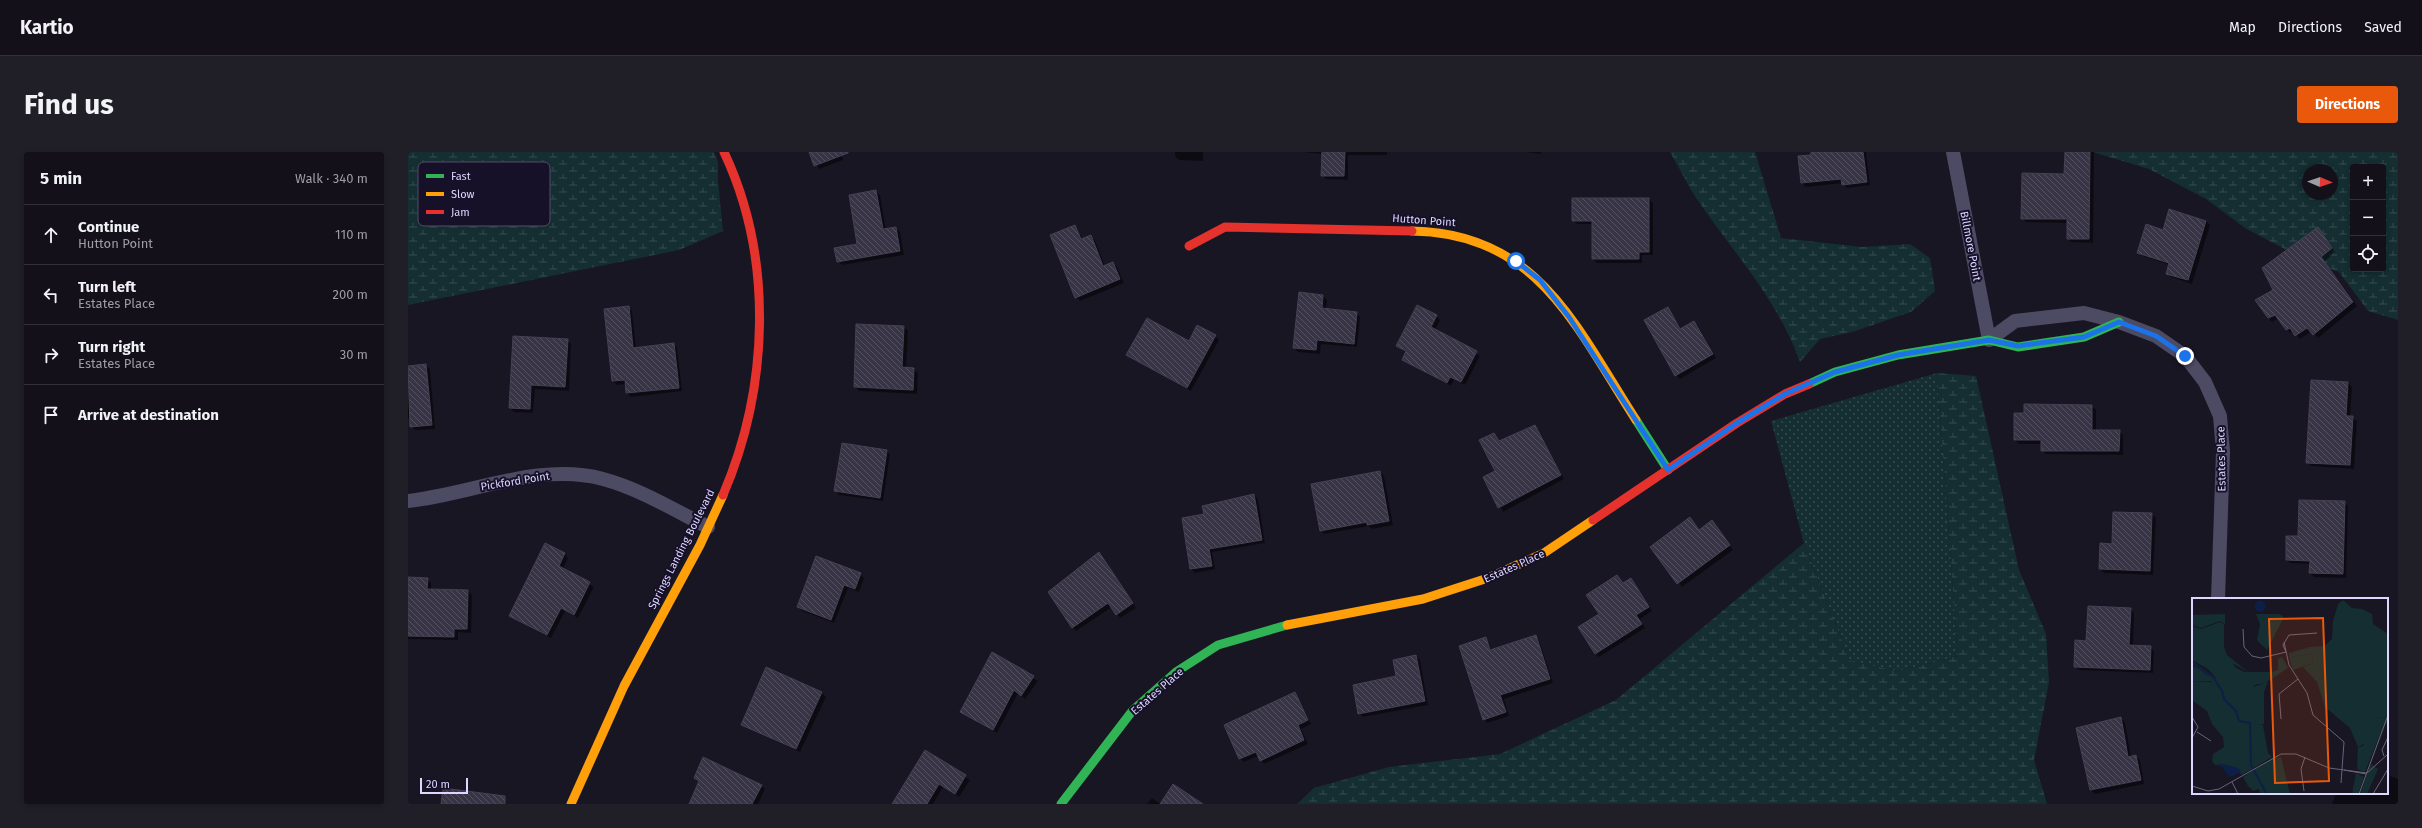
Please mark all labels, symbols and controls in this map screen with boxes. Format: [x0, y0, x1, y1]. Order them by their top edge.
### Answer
text: Kartio [20, 16, 74, 39]
text: Map [2229, 19, 2256, 36]
text: Directions [2278, 19, 2342, 36]
text: Saved [2364, 19, 2402, 36]
button: Directions [2297, 86, 2398, 123]
text: Find us [24, 88, 114, 121]
legend [418, 162, 550, 226]
north arrow [2302, 164, 2338, 200]
map controls [2350, 164, 2386, 272]
button: + [2350, 164, 2386, 200]
text: 5 min [40, 168, 82, 189]
text: Fast [451, 170, 471, 183]
text: Walk · 340 m [295, 171, 368, 186]
text: Slow [451, 188, 475, 201]
button: − [2350, 200, 2386, 236]
text: Jam [451, 206, 470, 219]
street label: Billmore Point [1957, 210, 1984, 282]
street label: Hutton Point [1392, 212, 1456, 229]
text: Continue [78, 218, 139, 236]
icon: ahead [40, 224, 62, 246]
text: 110 m [335, 227, 368, 242]
text: Hutton Point [78, 236, 153, 251]
button: locate [2350, 236, 2386, 272]
route start [1507, 252, 1525, 270]
text: Turn left [78, 278, 136, 296]
icon: left [40, 284, 62, 306]
text: 200 m [332, 287, 368, 302]
text: Estates Place [78, 296, 155, 311]
text: Turn right [78, 338, 145, 356]
icon: right [40, 344, 62, 366]
text: 30 m [340, 347, 368, 362]
route end [2176, 347, 2194, 365]
text: Estates Place [78, 356, 155, 371]
icon: arrive [40, 404, 62, 426]
text: Arrive at destination [78, 406, 219, 424]
street label: Estates Place [2214, 426, 2229, 492]
street label: Pickford Point [480, 470, 551, 493]
street label: Springs Landing Boulevard [645, 487, 717, 611]
street label: Estates Place [1482, 547, 1547, 586]
inset map [2192, 598, 2388, 794]
street label: Estates Place [1128, 665, 1186, 718]
scale bar [420, 776, 468, 795]
text: 20 m [426, 778, 450, 791]

